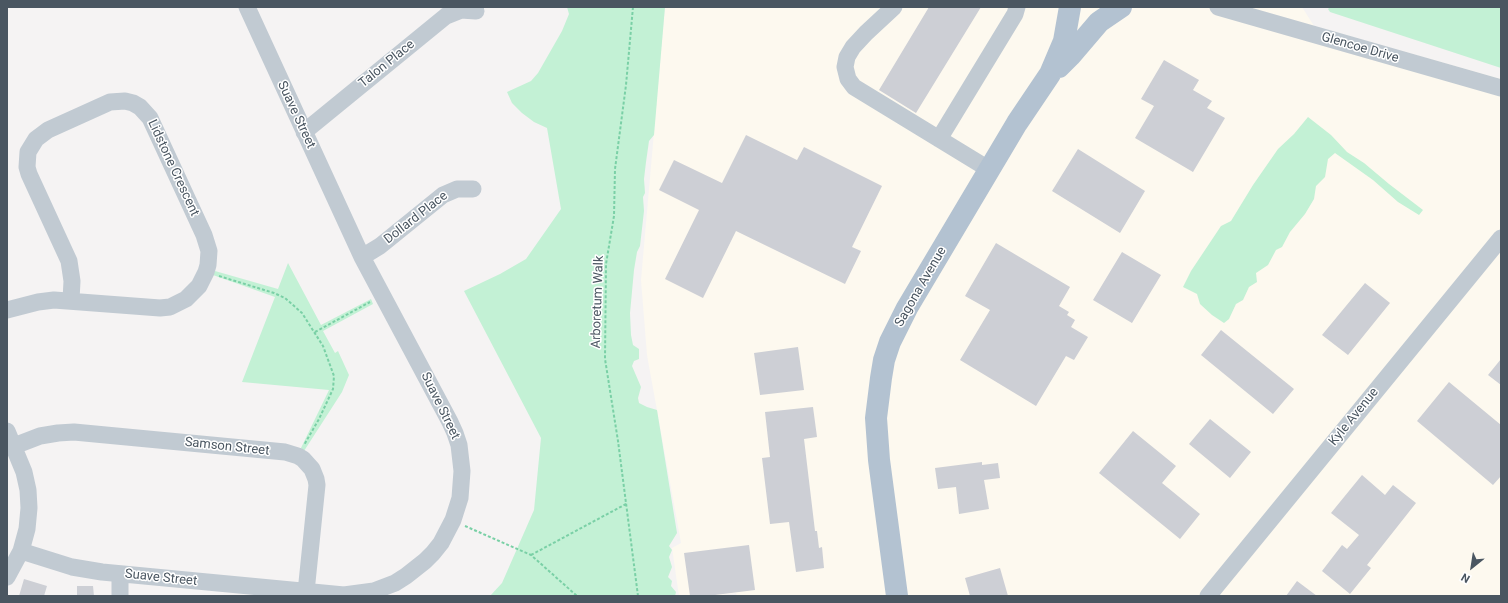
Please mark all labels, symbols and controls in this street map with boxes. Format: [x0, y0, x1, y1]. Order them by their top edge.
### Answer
street label: Glencoe Drive [1320, 30, 1400, 66]
street label: Talon Place [356, 37, 418, 91]
street label: Suave Street [274, 79, 318, 151]
street label: Lidstone Crescent [144, 117, 202, 219]
street label: Dollard Place [381, 188, 451, 248]
street label: Sagona Avenue [892, 244, 950, 330]
street label: Arboretum Walk [589, 255, 607, 349]
street label: Suave Street [417, 370, 463, 442]
street label: Kyle Avenue [1326, 385, 1382, 449]
street label: Samson Street [184, 435, 270, 459]
north arrow [1452, 547, 1492, 587]
street label: Suave Street [124, 566, 198, 590]
text: N [1459, 570, 1472, 585]

